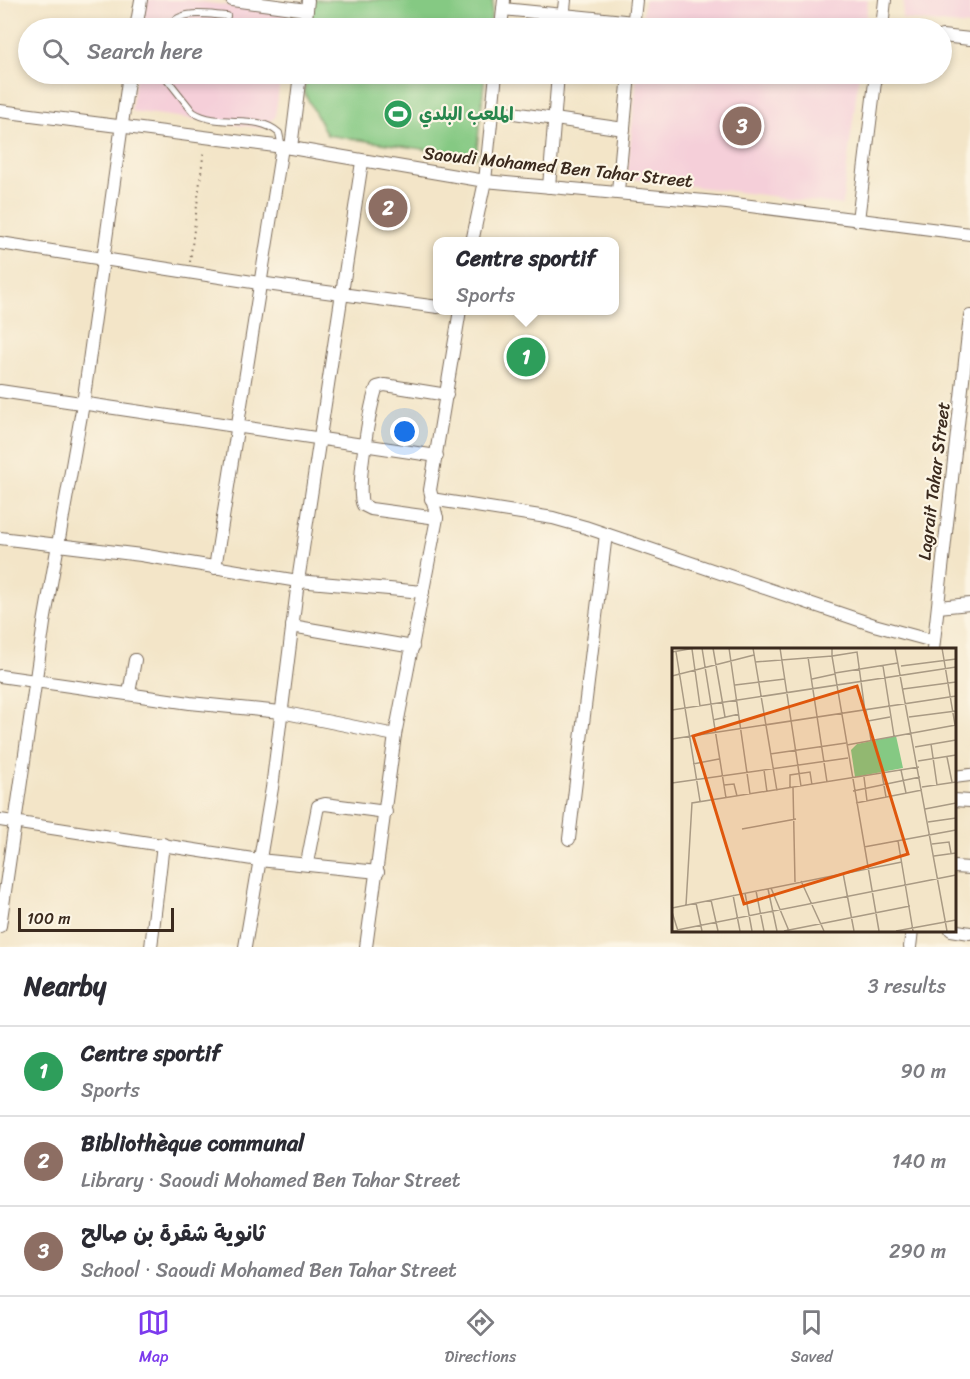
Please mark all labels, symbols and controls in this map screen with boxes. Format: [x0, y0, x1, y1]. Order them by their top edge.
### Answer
search box [18, 18, 952, 84]
text: Search here [87, 32, 203, 71]
icon: search [39, 35, 72, 68]
sports icon: الملعب البلدي [382, 98, 414, 130]
place label: الملعب البلدي [419, 98, 514, 130]
pin: 3 [722, 104, 762, 148]
street label: Saoudi Mohamed Ben Tahar Street [422, 137, 695, 197]
pin: 2 [368, 186, 408, 230]
popup [433, 237, 619, 315]
text: Centre sportif [456, 239, 596, 278]
text: Sports [456, 278, 515, 313]
pin: 1 [506, 334, 546, 380]
street label: Lagrait Tahar Street [908, 400, 960, 562]
your location [390, 417, 419, 446]
inset map [672, 648, 955, 932]
text: 100 m [27, 904, 71, 933]
scale bar [18, 905, 174, 932]
text: Nearby [24, 963, 106, 1009]
text: 3 results [868, 969, 946, 1004]
text: Centre sportif [81, 1034, 220, 1073]
text: 1 [39, 1054, 48, 1089]
text: 90 m [901, 1054, 946, 1089]
text: Sports [81, 1073, 140, 1108]
text: Bibliothèque communal [81, 1124, 304, 1163]
text: 2 [38, 1144, 49, 1179]
text: 140 m [892, 1144, 946, 1179]
text: Library · Saoudi Mohamed Ben Tahar Street [81, 1163, 460, 1198]
text: ثانوية شقرة بن صالح [81, 1214, 265, 1253]
text: 3 [38, 1234, 49, 1269]
text: 290 m [889, 1234, 946, 1269]
text: School · Saoudi Mohamed Ben Tahar Street [81, 1253, 457, 1288]
tab: Map [137, 1306, 170, 1371]
tab: Directions [445, 1306, 516, 1371]
tab: Saved [791, 1306, 833, 1371]

